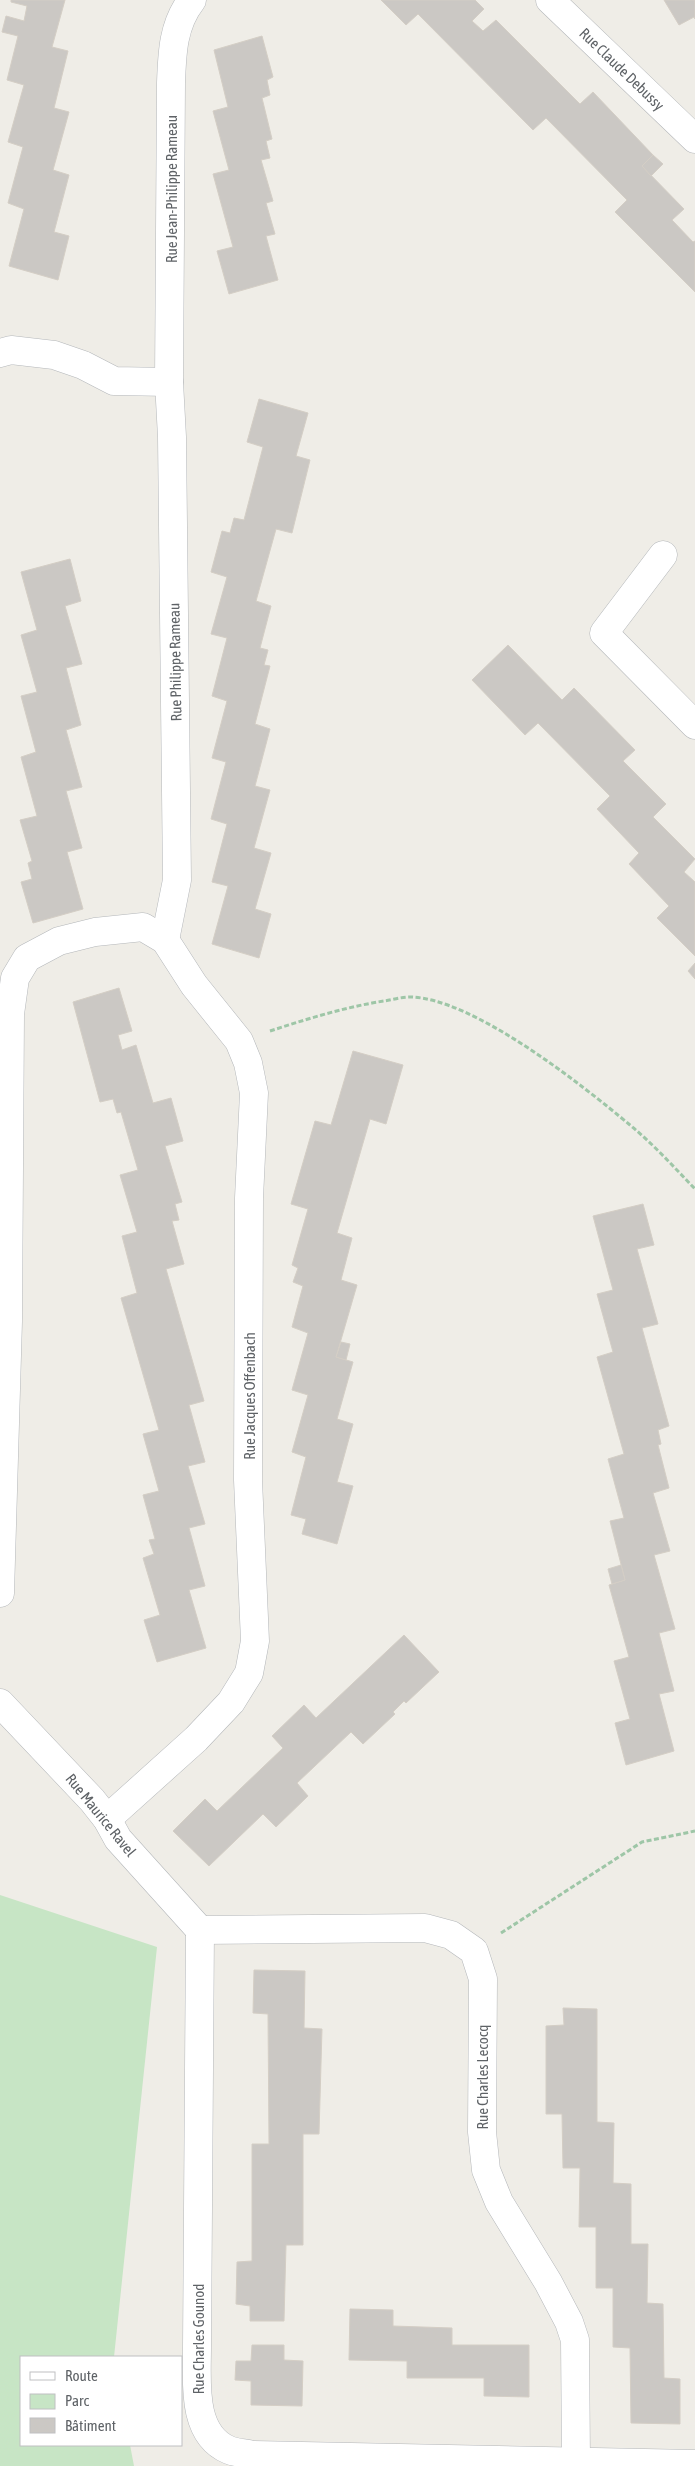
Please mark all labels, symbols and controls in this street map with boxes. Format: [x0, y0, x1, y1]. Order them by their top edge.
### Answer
street label: Rue Claude Debussy [576, 24, 668, 114]
street label: Rue Jean-Philippe Rameau [163, 115, 180, 263]
street label: Rue Philippe Rameau [165, 603, 185, 721]
street label: Rue Jacques Offenbach [241, 1332, 258, 1460]
street label: Rue Maurice Ravel [62, 1770, 140, 1860]
street label: Rue Charles Lecocq [474, 2025, 491, 2129]
street label: Rue Charles Gounod [190, 2284, 207, 2394]
legend [20, 2356, 182, 2446]
text: Route [65, 2367, 98, 2384]
text: Parc [65, 2392, 89, 2409]
text: Bâtiment [65, 2417, 116, 2434]

